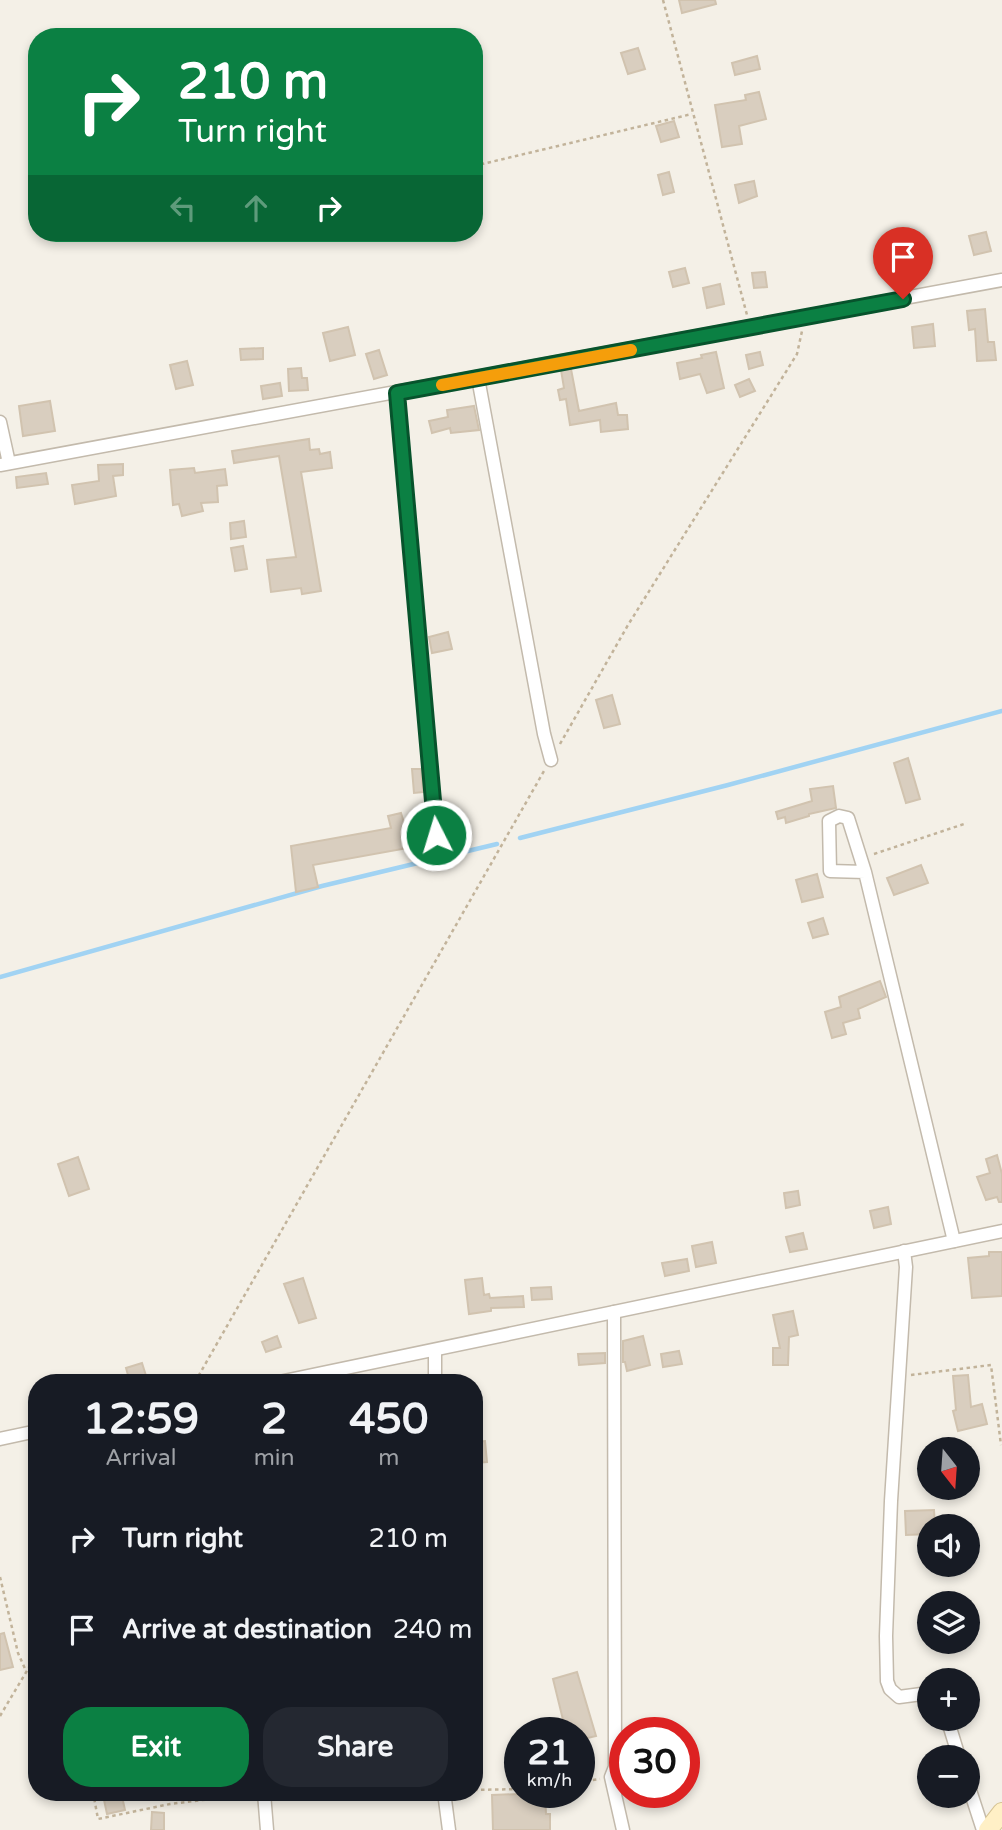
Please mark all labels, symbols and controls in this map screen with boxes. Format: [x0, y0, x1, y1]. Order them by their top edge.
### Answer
text: 210 m [178, 53, 328, 112]
icon: right [63, 56, 154, 147]
text: Turn right [178, 113, 327, 151]
icon: left [164, 189, 202, 227]
icon: ahead [237, 189, 275, 227]
icon: right [310, 189, 348, 227]
pin [873, 227, 933, 299]
icon: arrive [884, 238, 922, 276]
position arrow [399, 798, 473, 872]
text: 12:59 [83, 1394, 199, 1445]
text: 2 [261, 1394, 287, 1445]
text: 450 [349, 1394, 428, 1445]
north arrow [917, 1437, 980, 1500]
map controls [917, 1437, 980, 1808]
text: Arrival [105, 1444, 176, 1472]
text: min [254, 1444, 295, 1472]
text: m [378, 1444, 399, 1472]
button: sound [917, 1514, 980, 1577]
icon: right [63, 1520, 101, 1558]
text: Turn right [122, 1523, 243, 1554]
text: 210 m [368, 1523, 448, 1554]
button: layers [917, 1591, 980, 1654]
icon: arrive [63, 1611, 101, 1649]
text: Arrive at destination [122, 1614, 372, 1645]
text: 240 m [393, 1614, 472, 1645]
button: + [917, 1668, 980, 1731]
button: Exit [63, 1707, 249, 1787]
button: Share [263, 1707, 448, 1787]
speed limit sign: 30 [609, 1717, 700, 1808]
text: 21 [528, 1732, 571, 1774]
button: − [917, 1745, 980, 1808]
text: km/h [527, 1769, 572, 1791]

